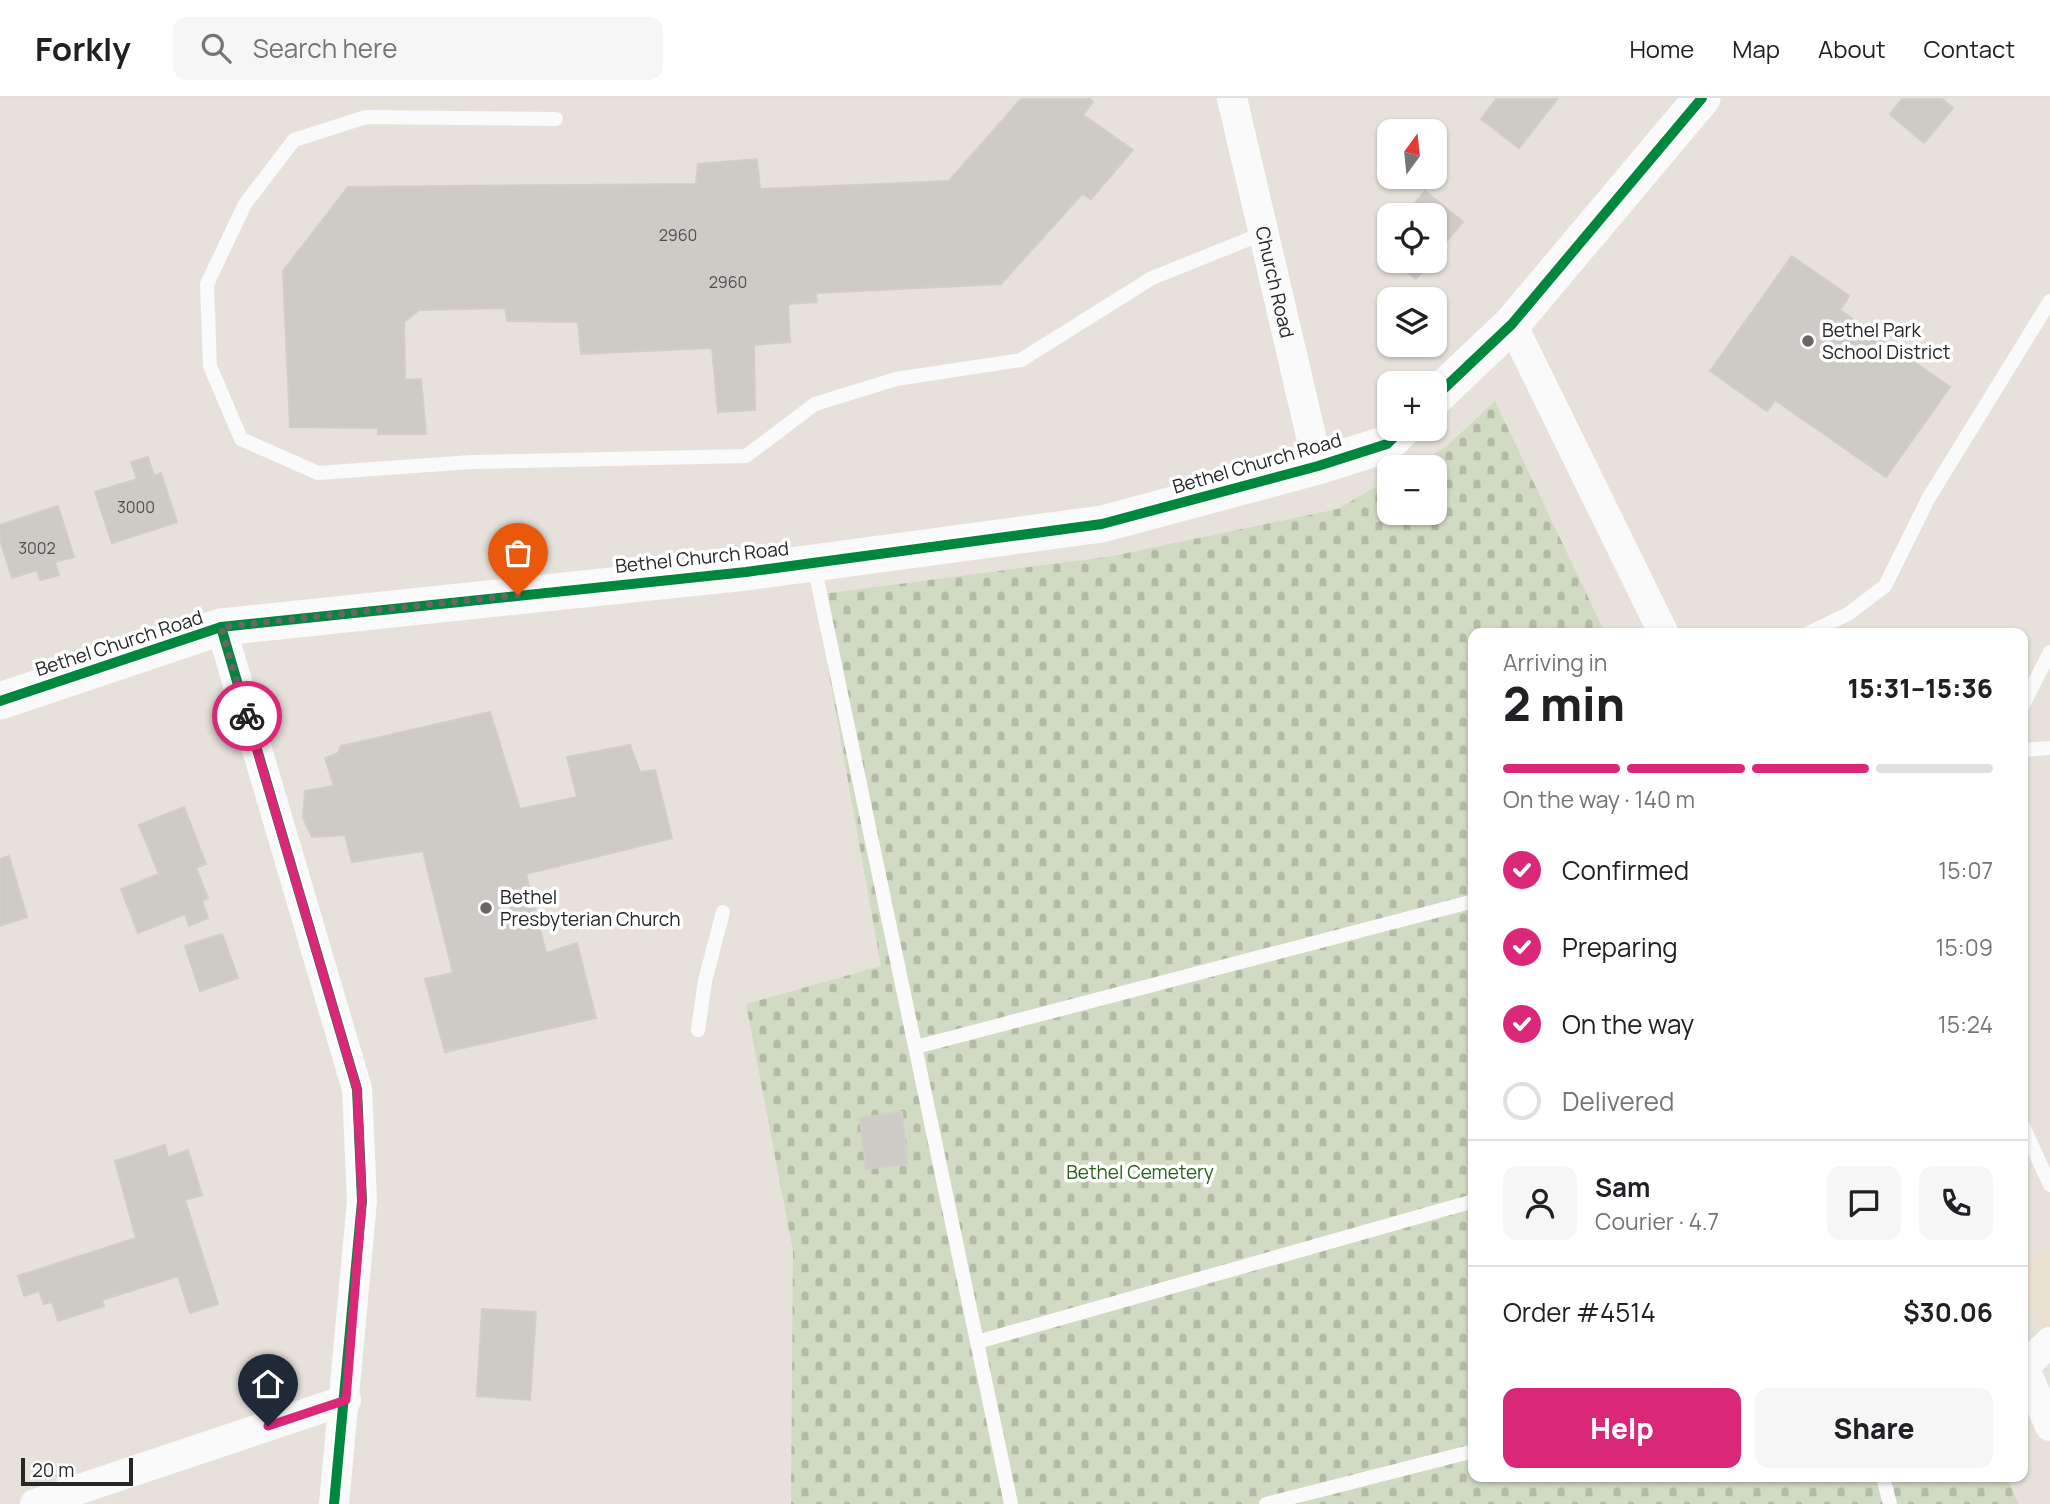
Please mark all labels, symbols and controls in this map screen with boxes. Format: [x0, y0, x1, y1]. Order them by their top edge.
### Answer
search box [173, 17, 663, 80]
text: Forkly [35, 26, 131, 71]
icon: search [197, 29, 235, 67]
text: Search here [253, 30, 397, 66]
text: Home [1629, 32, 1694, 65]
text: Map [1732, 32, 1780, 65]
text: About [1818, 32, 1886, 65]
text: Contact [1924, 32, 2015, 65]
north arrow [1377, 119, 1447, 189]
map controls [1377, 119, 1447, 525]
button: locate [1377, 203, 1447, 273]
house number: 2960 [659, 224, 697, 246]
street label: Church Road [1249, 224, 1301, 340]
house number: 2960 [709, 271, 747, 293]
button: layers [1377, 287, 1447, 357]
place label: Bethel Park School District [1822, 317, 1950, 365]
marker: Bethel Park School District [1800, 333, 1816, 349]
button: + [1377, 371, 1447, 441]
street label: Bethel Church Road [1170, 426, 1344, 500]
button: − [1377, 455, 1447, 525]
house number: 3000 [117, 496, 155, 518]
pin [488, 523, 548, 595]
icon: bag [499, 534, 537, 572]
street label: Bethel Church Road [614, 535, 790, 579]
house number: 3002 [18, 537, 56, 559]
street label: Bethel Church Road [32, 604, 206, 682]
text: Arriving in [1503, 646, 1608, 678]
text: 15:31–15:36 [1847, 670, 1993, 706]
text: 2 min [1503, 672, 1625, 735]
courier [212, 681, 282, 751]
icon: bike [228, 697, 266, 735]
text: On the way · 140 m [1503, 783, 1695, 815]
icon: check [1503, 851, 1541, 889]
text: Confirmed [1562, 852, 1689, 888]
text: 15:07 [1938, 854, 1993, 886]
place label: Bethel Presbyterian Church [500, 884, 681, 932]
marker: Bethel Presbyterian Church [478, 900, 494, 916]
icon: check [1503, 928, 1541, 966]
text: Preparing [1562, 929, 1678, 965]
text: 15:09 [1936, 931, 1993, 963]
icon: check [1503, 1005, 1541, 1043]
text: On the way [1562, 1006, 1694, 1042]
text: 15:24 [1938, 1008, 1993, 1040]
text: Delivered [1562, 1083, 1674, 1119]
park label: Bethel Cemetery [1066, 1159, 1214, 1185]
button: person [1503, 1166, 1577, 1240]
button: chat [1827, 1166, 1901, 1240]
button: phone [1919, 1166, 1993, 1240]
text: Sam [1595, 1169, 1650, 1205]
text: Courier · 4.7 [1595, 1205, 1719, 1237]
text: Order #4514 [1503, 1294, 1656, 1330]
text: $30.06 [1903, 1294, 1993, 1330]
pin [238, 1354, 298, 1426]
icon: home [249, 1365, 287, 1403]
button: Help [1503, 1388, 1741, 1468]
button: Share [1755, 1388, 1993, 1468]
scale bar [21, 1455, 133, 1487]
text: 20 m [32, 1457, 74, 1483]

